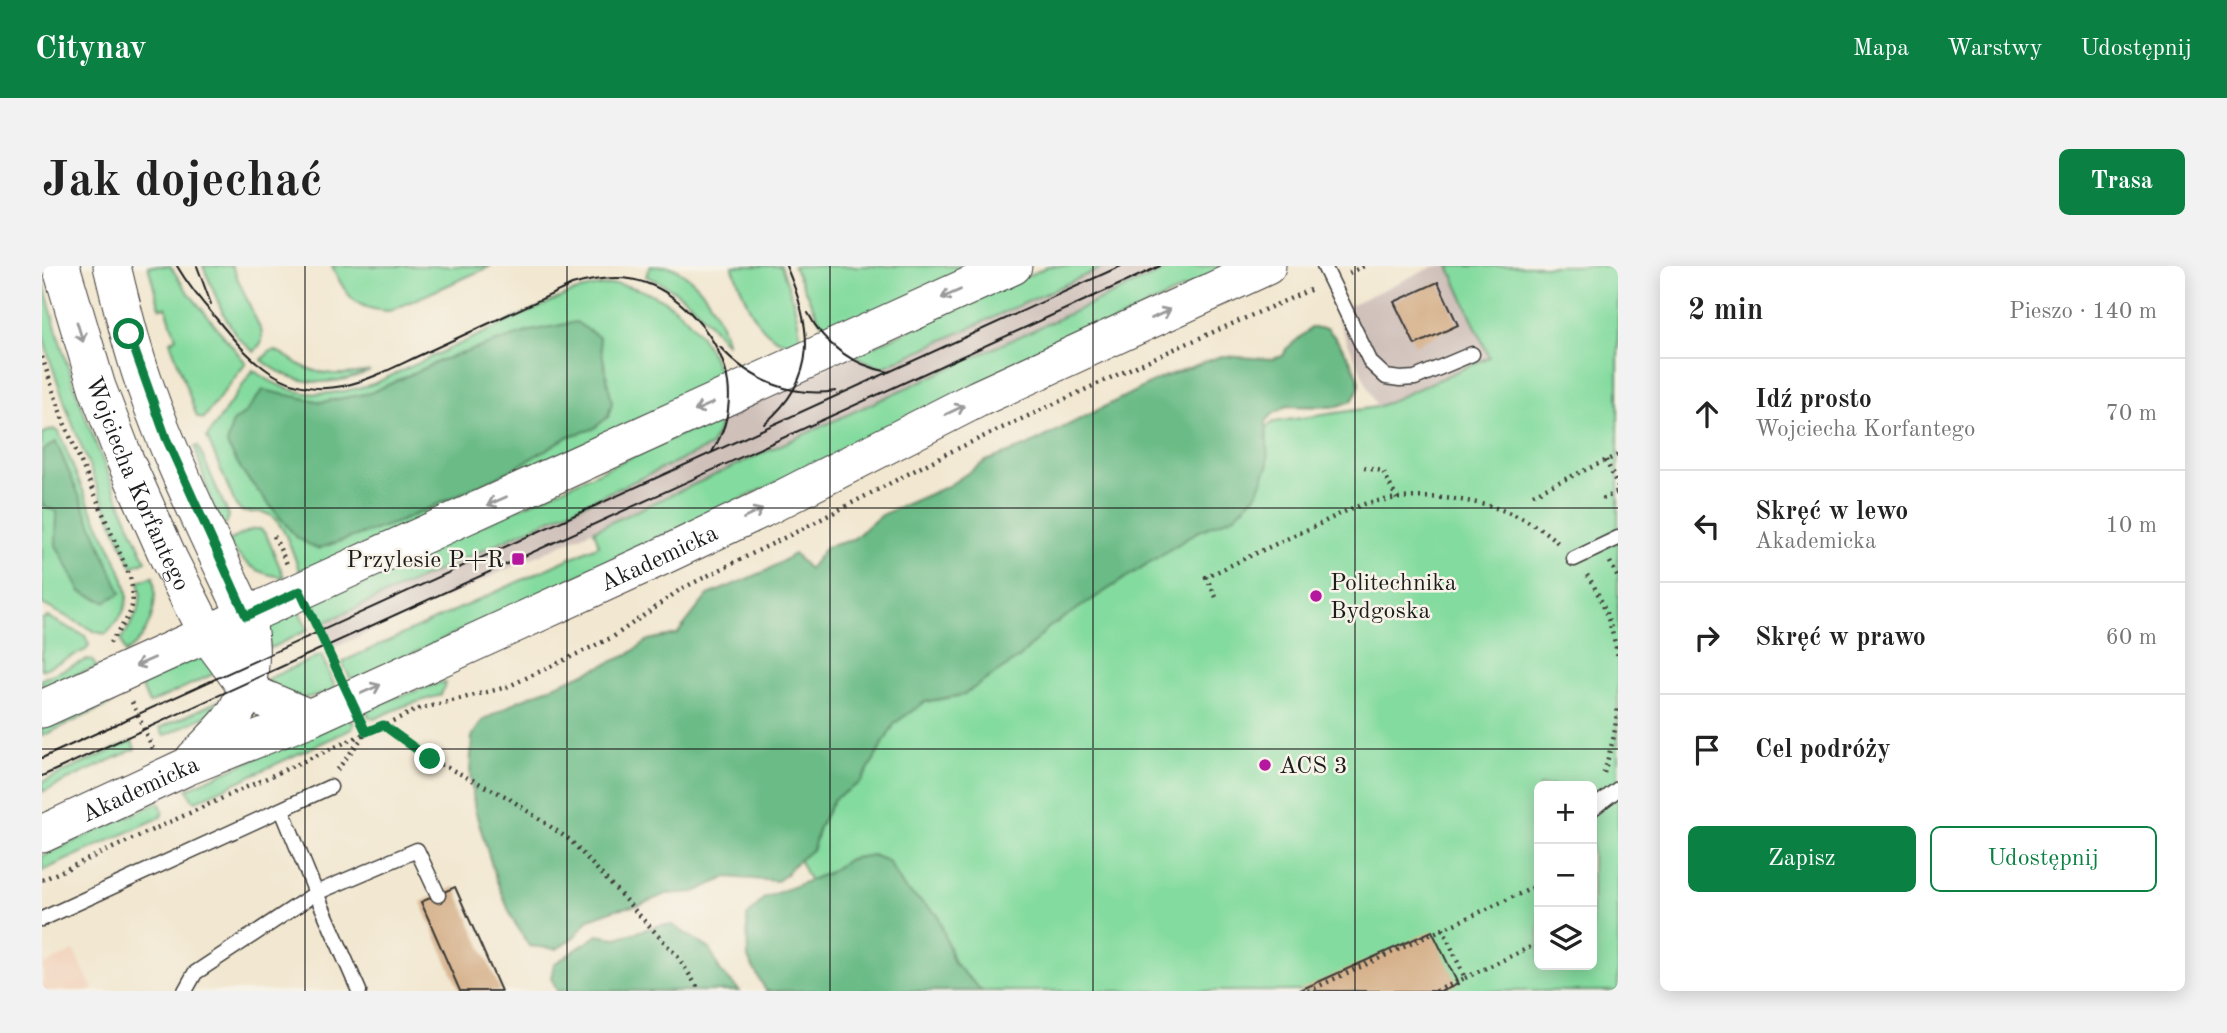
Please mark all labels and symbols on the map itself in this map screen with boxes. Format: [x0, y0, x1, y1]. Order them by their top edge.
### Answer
one-way arrow [941, 288, 962, 301]
one-way arrow [1150, 307, 1172, 320]
route start [113, 318, 144, 349]
one-way arrow [75, 320, 87, 342]
street label: Wojciecha Korfantego [80, 374, 193, 595]
one-way arrow [694, 401, 715, 414]
one-way arrow [944, 403, 965, 416]
one-way arrow [487, 495, 508, 509]
one-way arrow [742, 507, 763, 520]
street label: Akademicka [597, 522, 722, 597]
place label: Przylesie P+R [346, 549, 504, 573]
marker: Przylesie P+R [510, 551, 526, 567]
place label: Politechnika Bydgoska [1330, 572, 1457, 624]
marker: Politechnika Bydgoska [1308, 588, 1324, 604]
one-way arrow [135, 656, 156, 669]
one-way arrow [360, 682, 381, 695]
route end [414, 743, 445, 774]
street label: Akademicka [78, 753, 203, 828]
place label: ACS 3 [1279, 755, 1348, 779]
marker: ACS 3 [1257, 757, 1273, 773]

